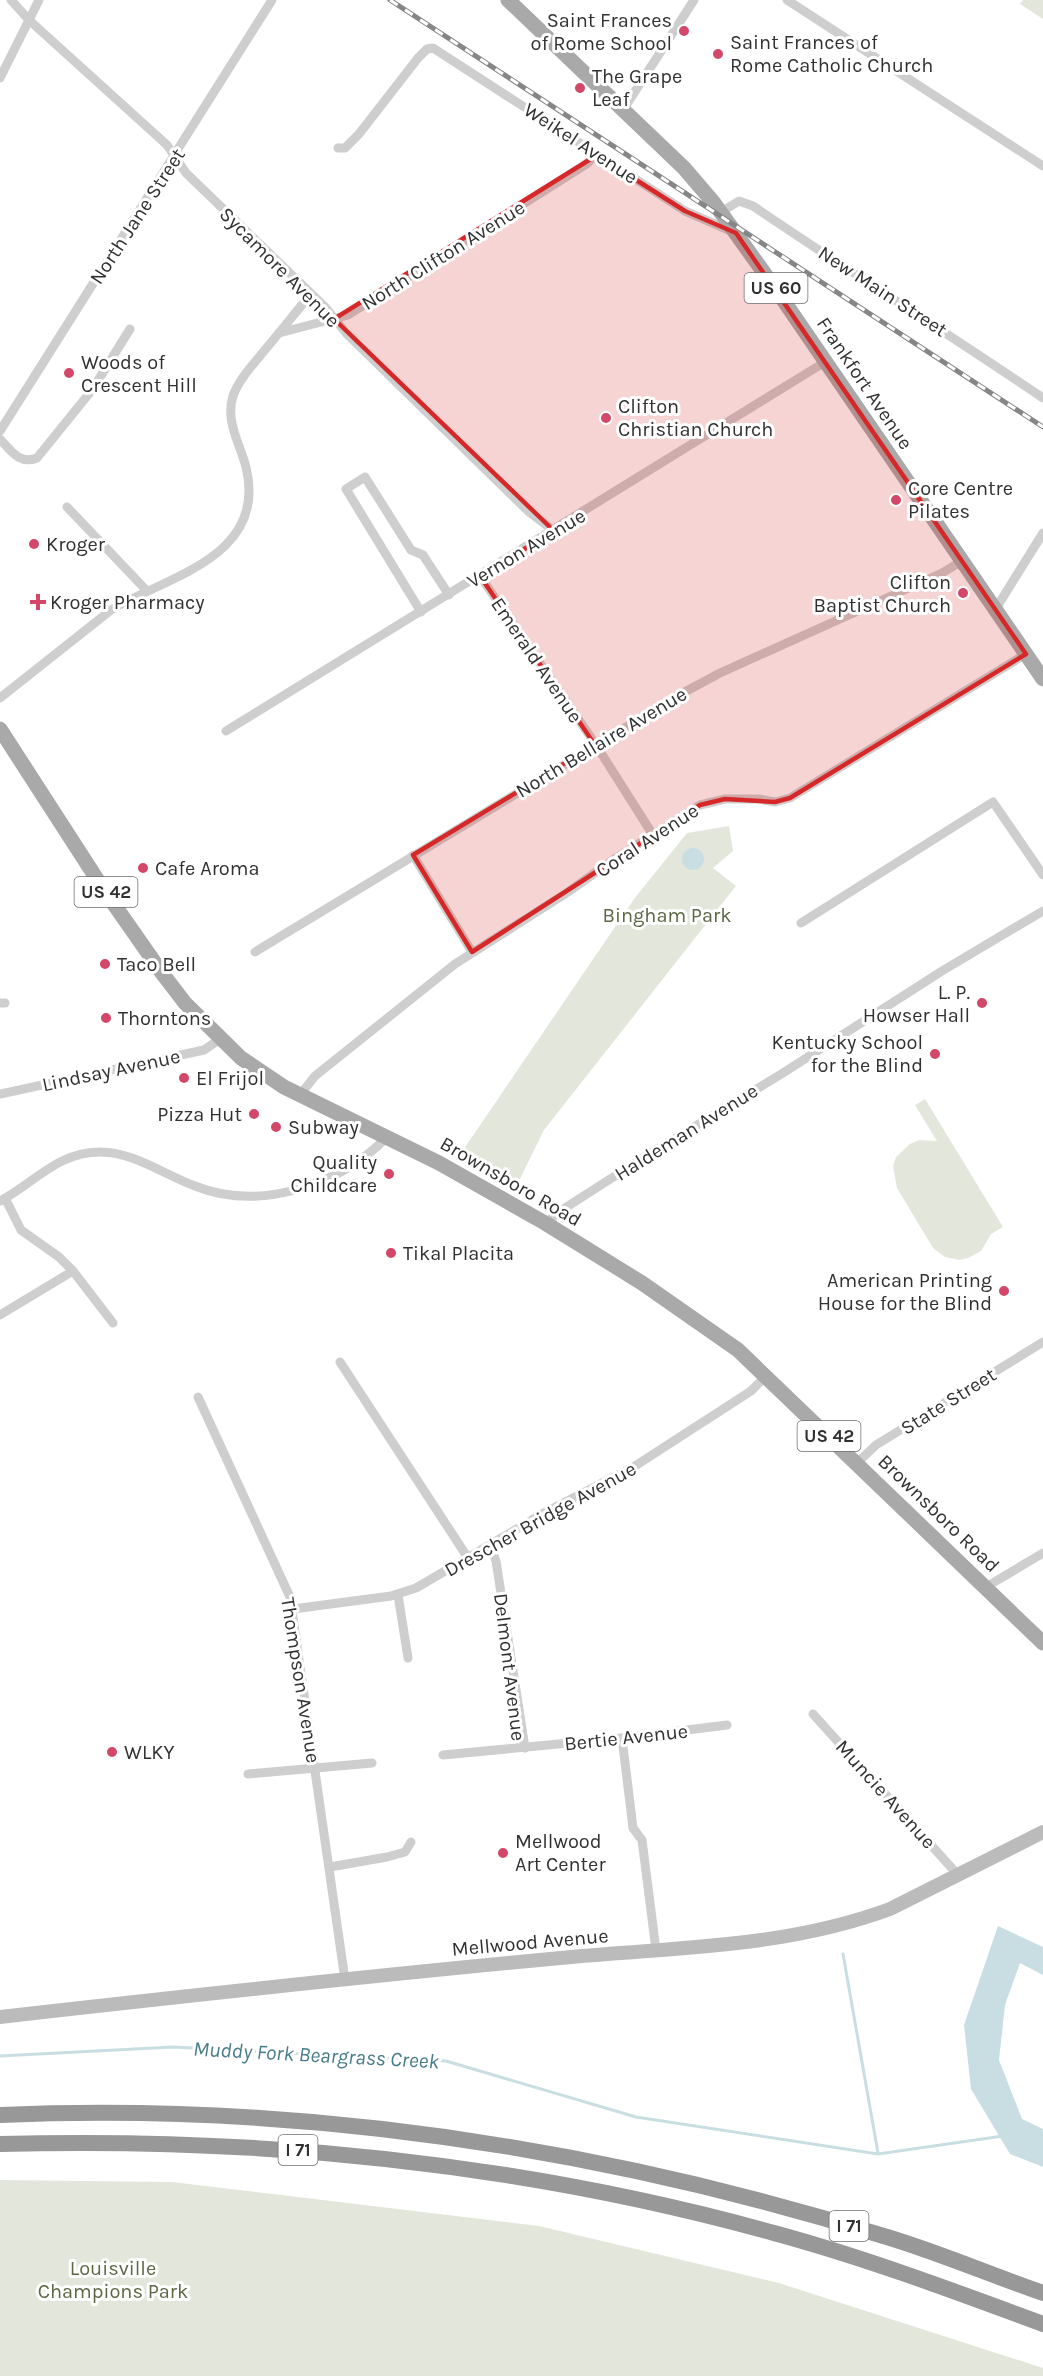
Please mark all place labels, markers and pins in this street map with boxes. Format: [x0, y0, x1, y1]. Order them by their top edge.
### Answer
place label: Saint Frances of Rome School [531, 9, 672, 55]
marker: Saint Frances of Rome School [677, 24, 691, 38]
place label: Saint Frances of Rome Catholic Church [730, 31, 933, 77]
marker: Saint Frances of Rome Catholic Church [711, 47, 725, 61]
place label: The Grape Leaf [592, 65, 682, 111]
marker: The Grape Leaf [573, 81, 587, 95]
place label: Woods of Crescent Hill [81, 351, 197, 397]
marker: Woods of Crescent Hill [62, 366, 76, 380]
place label: Clifton Christian Church [618, 395, 773, 441]
marker: Clifton Christian Church [599, 411, 613, 425]
place label: Core Centre Pilates [908, 477, 1013, 523]
marker: Core Centre Pilates [889, 493, 903, 507]
place label: Kroger [46, 533, 106, 556]
marker: Kroger [27, 537, 41, 551]
place label: Clifton Baptist Church [814, 571, 951, 617]
marker: Clifton Baptist Church [956, 586, 970, 600]
place label: Kroger Pharmacy [50, 591, 205, 614]
marker: Kroger Pharmacy [31, 595, 45, 609]
place label: Cafe Aroma [155, 857, 260, 880]
marker: Cafe Aroma [136, 861, 150, 875]
place label: Taco Bell [117, 953, 196, 976]
marker: Taco Bell [98, 957, 112, 971]
place label: L. P. Howser Hall [863, 981, 970, 1027]
marker: L. P. Howser Hall [975, 996, 989, 1010]
place label: Thorntons [118, 1007, 211, 1030]
marker: Thorntons [99, 1011, 113, 1025]
place label: Kentucky School for the Blind [772, 1031, 923, 1077]
marker: Kentucky School for the Blind [928, 1047, 942, 1061]
place label: El Frijol [196, 1067, 264, 1090]
marker: El Frijol [177, 1071, 191, 1085]
place label: Pizza Hut [157, 1103, 242, 1126]
marker: Pizza Hut [247, 1107, 261, 1121]
place label: Subway [288, 1116, 359, 1139]
marker: Subway [269, 1120, 283, 1134]
place label: Quality Childcare [290, 1151, 377, 1197]
marker: Quality Childcare [382, 1167, 396, 1181]
place label: Tikal Placita [403, 1242, 514, 1265]
marker: Tikal Placita [384, 1246, 398, 1260]
place label: American Printing House for the Blind [818, 1269, 992, 1315]
marker: American Printing House for the Blind [997, 1284, 1011, 1298]
place label: WLKY [124, 1741, 174, 1764]
marker: WLKY [105, 1745, 119, 1759]
place label: Mellwood Art Center [515, 1830, 606, 1876]
marker: Mellwood Art Center [496, 1846, 510, 1860]

